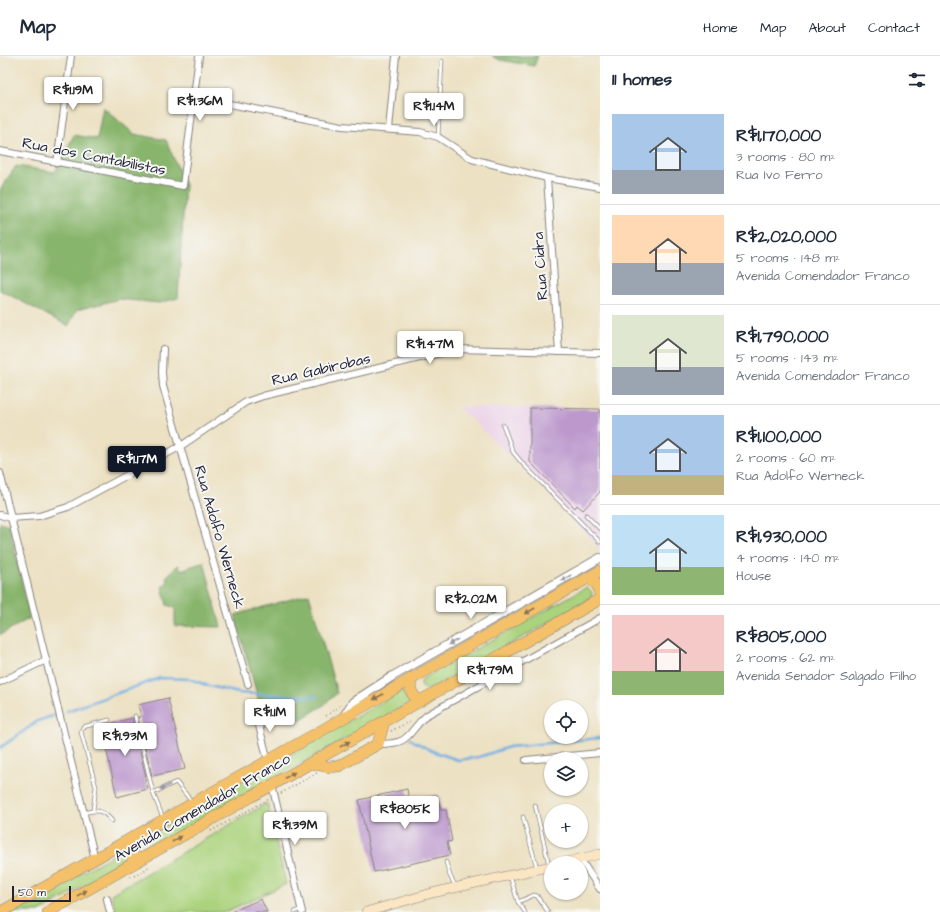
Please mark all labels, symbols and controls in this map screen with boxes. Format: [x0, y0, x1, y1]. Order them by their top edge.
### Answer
text: Map [20, 14, 56, 41]
text: Home [703, 18, 738, 38]
text: Map [760, 18, 786, 38]
text: About [808, 18, 846, 38]
text: Contact [868, 18, 920, 38]
text: 11 homes [612, 68, 672, 92]
icon: filters [906, 69, 928, 91]
pin: R$1.19M [36, 77, 110, 111]
text: R$1.19M [53, 81, 93, 99]
pin: R$1.36M [163, 88, 237, 122]
text: R$1.36M [177, 92, 223, 110]
pin: R$1.14M [397, 93, 471, 127]
text: R$1.14M [413, 97, 455, 115]
text: R$1,170,000 [736, 124, 821, 148]
icon: home [644, 130, 692, 178]
street label: Rua dos Contabilistas [20, 132, 168, 181]
text: 3 rooms · 80 m² [736, 148, 835, 166]
text: Rua Ivo Ferro [736, 166, 823, 184]
text: R$2,020,000 [736, 225, 837, 249]
street label: Rua Cidra [528, 231, 553, 301]
icon: home [644, 231, 692, 279]
text: 5 rooms · 148 m² [736, 249, 840, 267]
text: Avenida Comendador Franco [736, 267, 910, 285]
text: R$1,790,000 [736, 325, 829, 349]
pin: R$1.47M [393, 331, 467, 365]
icon: home [644, 331, 692, 379]
text: R$1.47M [406, 335, 454, 353]
street label: Rua Gabirobas [270, 348, 373, 391]
text: 5 rooms · 143 m² [736, 349, 838, 367]
text: Avenida Comendador Franco [736, 367, 910, 385]
text: R$1,100,000 [736, 425, 822, 449]
icon: home [644, 431, 692, 479]
pin: R$1.17M [100, 446, 174, 480]
text: 2 rooms · 60 m² [736, 449, 836, 467]
text: R$1.17M [117, 450, 157, 468]
street label: Rua Adolfo Werneck [189, 463, 250, 611]
text: Rua Adolfo Werneck [736, 467, 864, 485]
text: R$1,930,000 [736, 525, 827, 549]
icon: home [644, 531, 692, 579]
text: 4 rooms · 140 m² [736, 549, 840, 567]
text: House [736, 567, 771, 585]
one-way arrow [560, 574, 572, 581]
pin: R$2.02M [434, 586, 508, 620]
text: R$2.02M [445, 590, 497, 608]
one-way arrow [524, 608, 536, 615]
text: R$805,000 [736, 625, 827, 649]
icon: home [644, 631, 692, 679]
one-way arrow [447, 638, 459, 645]
text: 2 rooms · 62 m² [736, 649, 835, 667]
pin: R$1.79M [453, 657, 527, 691]
text: R$1.79M [467, 661, 513, 679]
text: Avenida Senador Salgado Filho [736, 667, 916, 685]
one-way arrow [372, 694, 384, 701]
pin: R$1.1M [237, 699, 303, 733]
map controls [544, 700, 588, 900]
button: locate [544, 700, 588, 744]
text: R$1.1M [254, 703, 286, 721]
pin: R$1.93M [88, 723, 162, 757]
text: R$1.93M [103, 727, 147, 745]
one-way arrow [339, 740, 351, 747]
street label: Avenida Comendador Franco [110, 748, 295, 867]
button: layers [544, 752, 588, 796]
one-way arrow [284, 771, 295, 778]
one-way arrow [160, 784, 171, 790]
pin: R$805K [372, 796, 438, 830]
text: R$805K [380, 800, 430, 818]
button: + [544, 804, 588, 848]
pin: R$1.39M [258, 812, 332, 846]
text: R$1.39M [273, 816, 317, 834]
one-way arrow [171, 836, 182, 843]
button: − [544, 856, 588, 900]
scale bar [12, 884, 71, 903]
text: 50 m [18, 885, 46, 900]
one-way arrow [76, 889, 88, 896]

